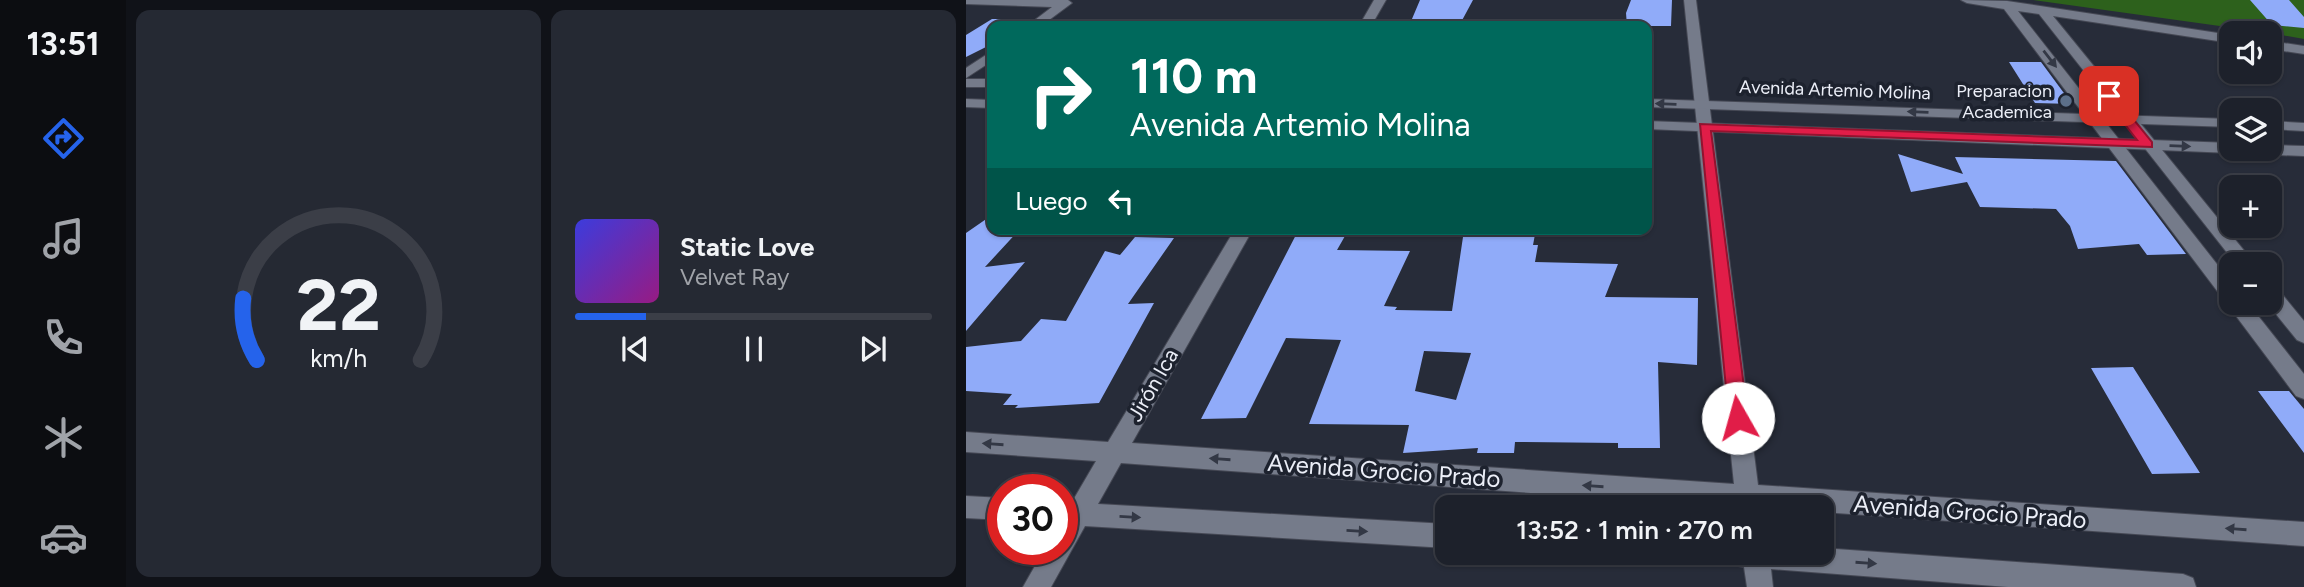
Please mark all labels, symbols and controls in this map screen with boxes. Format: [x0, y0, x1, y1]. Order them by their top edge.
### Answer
map controls [2219, 21, 2282, 315]
button: sound [2219, 21, 2282, 84]
text: 13:51 [26, 25, 100, 63]
text: 110 m [1130, 46, 1258, 105]
icon: right [1015, 49, 1106, 140]
one-way arrow [2042, 49, 2057, 67]
pin [2079, 66, 2139, 126]
street label: Avenida Artemio Molina [1739, 76, 1931, 104]
icon: arrive [2090, 77, 2128, 115]
place label: Preparacion Academica [1956, 80, 2052, 123]
marker: Preparacion Academica [2058, 93, 2074, 109]
button: layers [2219, 98, 2282, 161]
one-way arrow [1655, 99, 1677, 110]
text: Avenida Artemio Molina [1130, 106, 1471, 144]
one-way arrow [1907, 107, 1929, 118]
icon: directions [39, 114, 88, 163]
one-way arrow [2169, 140, 2191, 151]
button: + [2219, 175, 2282, 238]
icon: left [1102, 182, 1140, 220]
text: Luego [1015, 185, 1088, 217]
icon: music [39, 214, 88, 263]
text: Static Love [680, 231, 814, 263]
button: − [2219, 252, 2282, 315]
text: 22 [296, 261, 381, 348]
text: Velvet Ray [680, 263, 789, 291]
icon: phone [39, 313, 88, 362]
icon: previous [616, 330, 654, 368]
icon: pause [735, 330, 773, 368]
icon: next [854, 330, 892, 368]
text: km/h [310, 342, 367, 372]
street label: Jirón Ica [1122, 344, 1183, 425]
position arrow [1701, 381, 1775, 455]
icon: climate [39, 413, 88, 462]
one-way arrow [982, 438, 1004, 449]
street label: Avenida Grocio Prado [1267, 448, 1501, 493]
one-way arrow [1209, 453, 1231, 464]
speed limit sign: 30 [987, 474, 1078, 565]
one-way arrow [1582, 480, 1604, 491]
street label: Avenida Grocio Prado [1853, 489, 2087, 534]
one-way arrow [1120, 512, 1142, 523]
icon: car [39, 513, 88, 562]
text: 13:52 · 1 min · 270 m [1516, 514, 1753, 546]
one-way arrow [2225, 524, 2247, 535]
one-way arrow [1347, 526, 1369, 537]
one-way arrow [1855, 558, 1877, 569]

